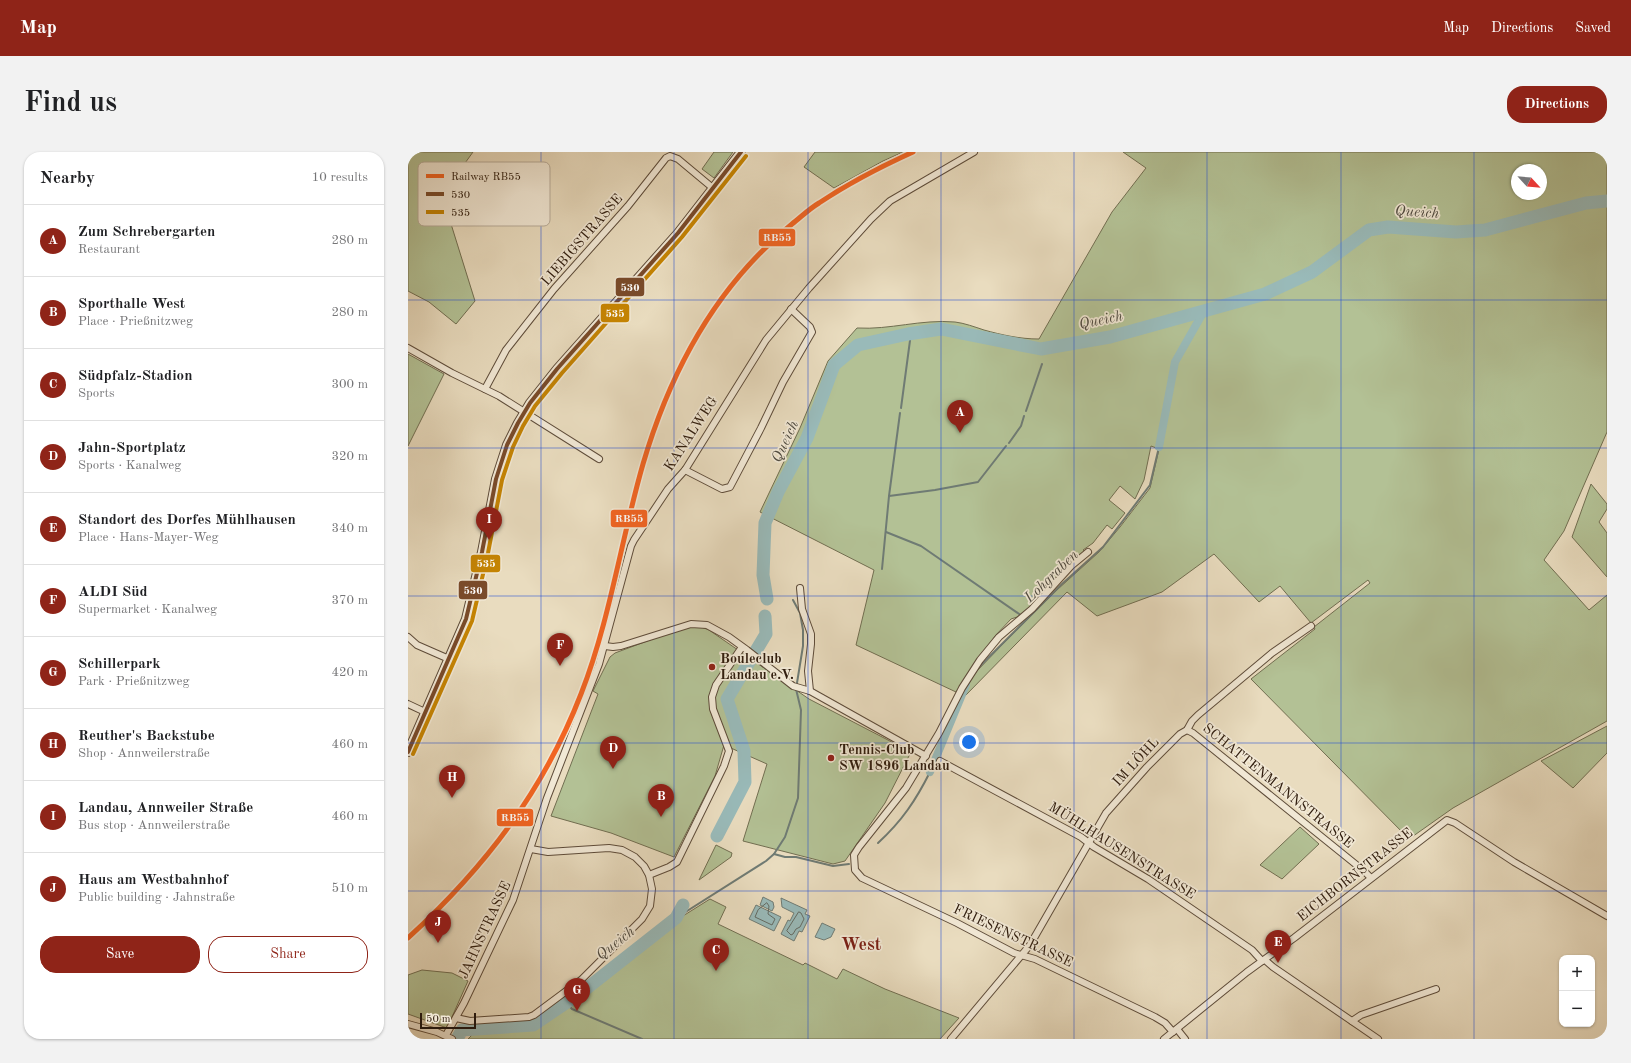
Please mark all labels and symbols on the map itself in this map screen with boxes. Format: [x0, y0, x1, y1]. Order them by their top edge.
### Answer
legend [418, 162, 550, 226]
north arrow [1511, 164, 1547, 200]
text: Railway RB55 [451, 172, 521, 183]
text: 530 [451, 190, 470, 201]
street label: LIEBIGSTRASSE [539, 192, 625, 288]
water label: Queich [1394, 204, 1440, 222]
text: 535 [451, 208, 470, 219]
line badge: RB55 [758, 228, 796, 247]
text: RB55 [763, 233, 791, 244]
line badge: 530 [615, 277, 645, 297]
text: 530 [620, 283, 640, 294]
line badge: 535 [600, 303, 630, 323]
text: 535 [605, 309, 625, 320]
water label: Queich [1078, 309, 1125, 333]
street label: KANALWEG [662, 394, 720, 474]
pin: A [947, 400, 973, 433]
water label: Queich [770, 418, 802, 465]
pin: I [476, 507, 502, 540]
line badge: RB55 [610, 509, 648, 528]
text: RB55 [615, 514, 643, 525]
water label: Lohgraben [1021, 548, 1082, 607]
line badge: 535 [470, 554, 501, 573]
text: 535 [476, 559, 496, 570]
line badge: 530 [458, 580, 488, 600]
text: 530 [463, 586, 483, 597]
pin: F [547, 633, 573, 666]
place label: Bouleclub Landau e.V. [720, 652, 794, 682]
marker: Bouleclub Landau e.V. [707, 662, 717, 672]
street label: SCHATTENMANNSTRASSE [1200, 721, 1356, 851]
your location [959, 732, 979, 752]
street label: IM LÖHL [1108, 733, 1162, 789]
pin: D [600, 736, 626, 769]
place label: Tennis-Club SW 1896 Landau [839, 743, 950, 773]
marker: Tennis-Club SW 1896 Landau [826, 753, 836, 763]
pin: H [439, 765, 465, 798]
pin: B [648, 784, 674, 817]
street label: MÜHLHAUSENSTRASSE [1046, 797, 1199, 902]
line badge: RB55 [496, 808, 534, 827]
text: RB55 [501, 813, 529, 824]
street label: EICHBORNSTRASSE [1295, 826, 1415, 924]
street label: JAHNSTRASSE [456, 879, 514, 981]
street label: FRIESENSTRASSE [951, 902, 1075, 970]
pin: J [425, 910, 451, 943]
water label: Queich [594, 924, 638, 964]
pin: E [1265, 930, 1291, 963]
district label: West [841, 936, 882, 954]
pin: C [703, 938, 729, 971]
pin: G [564, 978, 590, 1011]
scale bar [420, 1011, 476, 1030]

